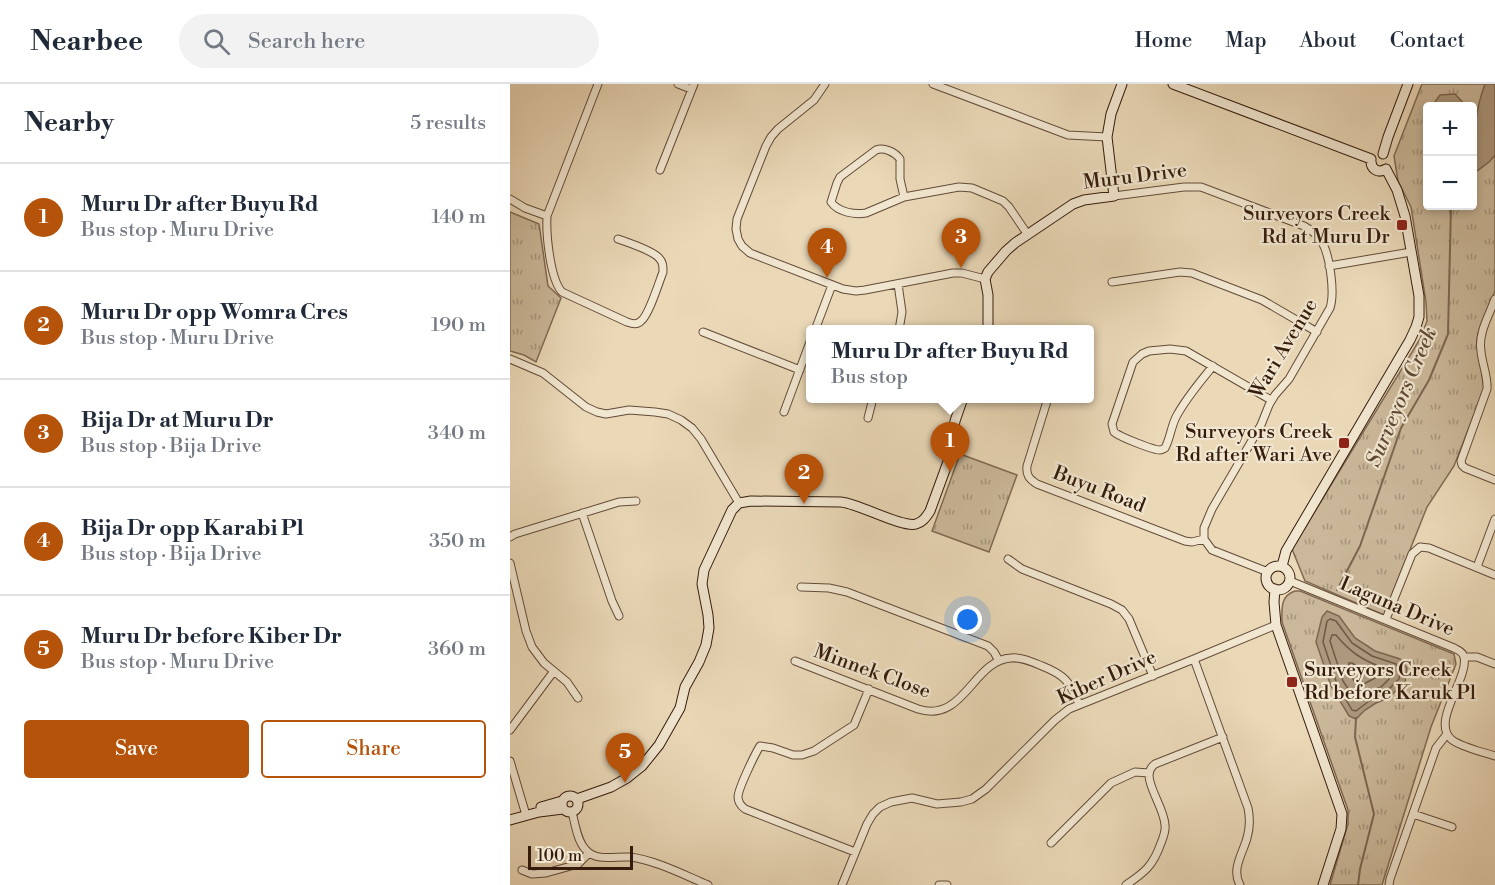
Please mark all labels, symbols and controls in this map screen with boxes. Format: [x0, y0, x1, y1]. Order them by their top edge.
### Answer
search box [179, 14, 599, 68]
text: Nearbee [30, 24, 143, 59]
icon: search [200, 25, 233, 58]
text: Search here [248, 28, 365, 55]
text: Home [1135, 28, 1192, 54]
text: Map [1225, 28, 1267, 54]
text: About [1300, 28, 1357, 54]
text: Contact [1390, 28, 1465, 54]
map controls [1423, 102, 1477, 210]
button: + [1423, 102, 1477, 156]
text: Nearby [24, 107, 114, 139]
text: 5 results [410, 111, 486, 136]
button: − [1423, 156, 1477, 210]
street label: Muru Drive [1081, 158, 1189, 196]
text: Muru Dr after Buyu Rd [81, 191, 319, 218]
place label: Surveyors Creek Rd at Muru Dr [1243, 202, 1392, 250]
text: 1 [39, 205, 48, 230]
text: 140 m [431, 205, 486, 230]
text: Bus stop · Muru Drive [81, 218, 274, 243]
pin: 3 [942, 218, 980, 268]
marker: Surveyors Creek Rd at Muru Dr [1395, 218, 1409, 232]
pin: 4 [808, 228, 846, 278]
street label: Wari Avenue [1244, 294, 1324, 405]
text: Muru Dr opp Womra Cres [81, 299, 348, 326]
text: 2 [37, 313, 50, 338]
text: 190 m [431, 313, 486, 338]
water label: Surveyors Creek [1361, 323, 1443, 471]
popup [806, 325, 1094, 403]
text: Bus stop · Muru Drive [81, 326, 274, 351]
text: Muru Dr after Buyu Rd [831, 338, 1069, 365]
text: Bus stop [831, 365, 908, 390]
text: Bija Dr at Muru Dr [81, 407, 274, 434]
place label: Surveyors Creek Rd after Wari Ave [1176, 420, 1334, 468]
text: 3 [37, 421, 50, 446]
text: 340 m [428, 421, 486, 446]
pin: 1 [930, 422, 970, 472]
text: Bus stop · Bija Drive [81, 434, 261, 459]
marker: Surveyors Creek Rd after Wari Ave [1337, 436, 1351, 450]
pin: 2 [784, 454, 824, 504]
street label: Buyu Road [1048, 461, 1149, 519]
text: Bija Dr opp Karabi Pl [81, 515, 304, 542]
text: 4 [37, 529, 50, 554]
text: 350 m [429, 529, 486, 554]
text: Bus stop · Bija Drive [81, 542, 261, 567]
street label: Laguna Drive [1336, 572, 1458, 642]
your location [953, 605, 982, 634]
text: Muru Dr before Kiber Dr [81, 623, 342, 650]
text: 5 [37, 637, 50, 662]
text: 360 m [428, 637, 486, 662]
street label: Minnek Close [810, 639, 934, 705]
street label: Kiber Drive [1053, 645, 1161, 711]
text: Bus stop · Muru Drive [81, 650, 274, 675]
place label: Surveyors Creek Rd before Karuk Pl [1304, 658, 1476, 706]
marker: Surveyors Creek Rd before Karuk Pl [1285, 675, 1299, 689]
button: Save [24, 720, 249, 778]
button: Share [261, 720, 486, 778]
pin: 5 [606, 734, 644, 783]
scale bar [528, 843, 633, 870]
text: 100 m [537, 846, 582, 866]

